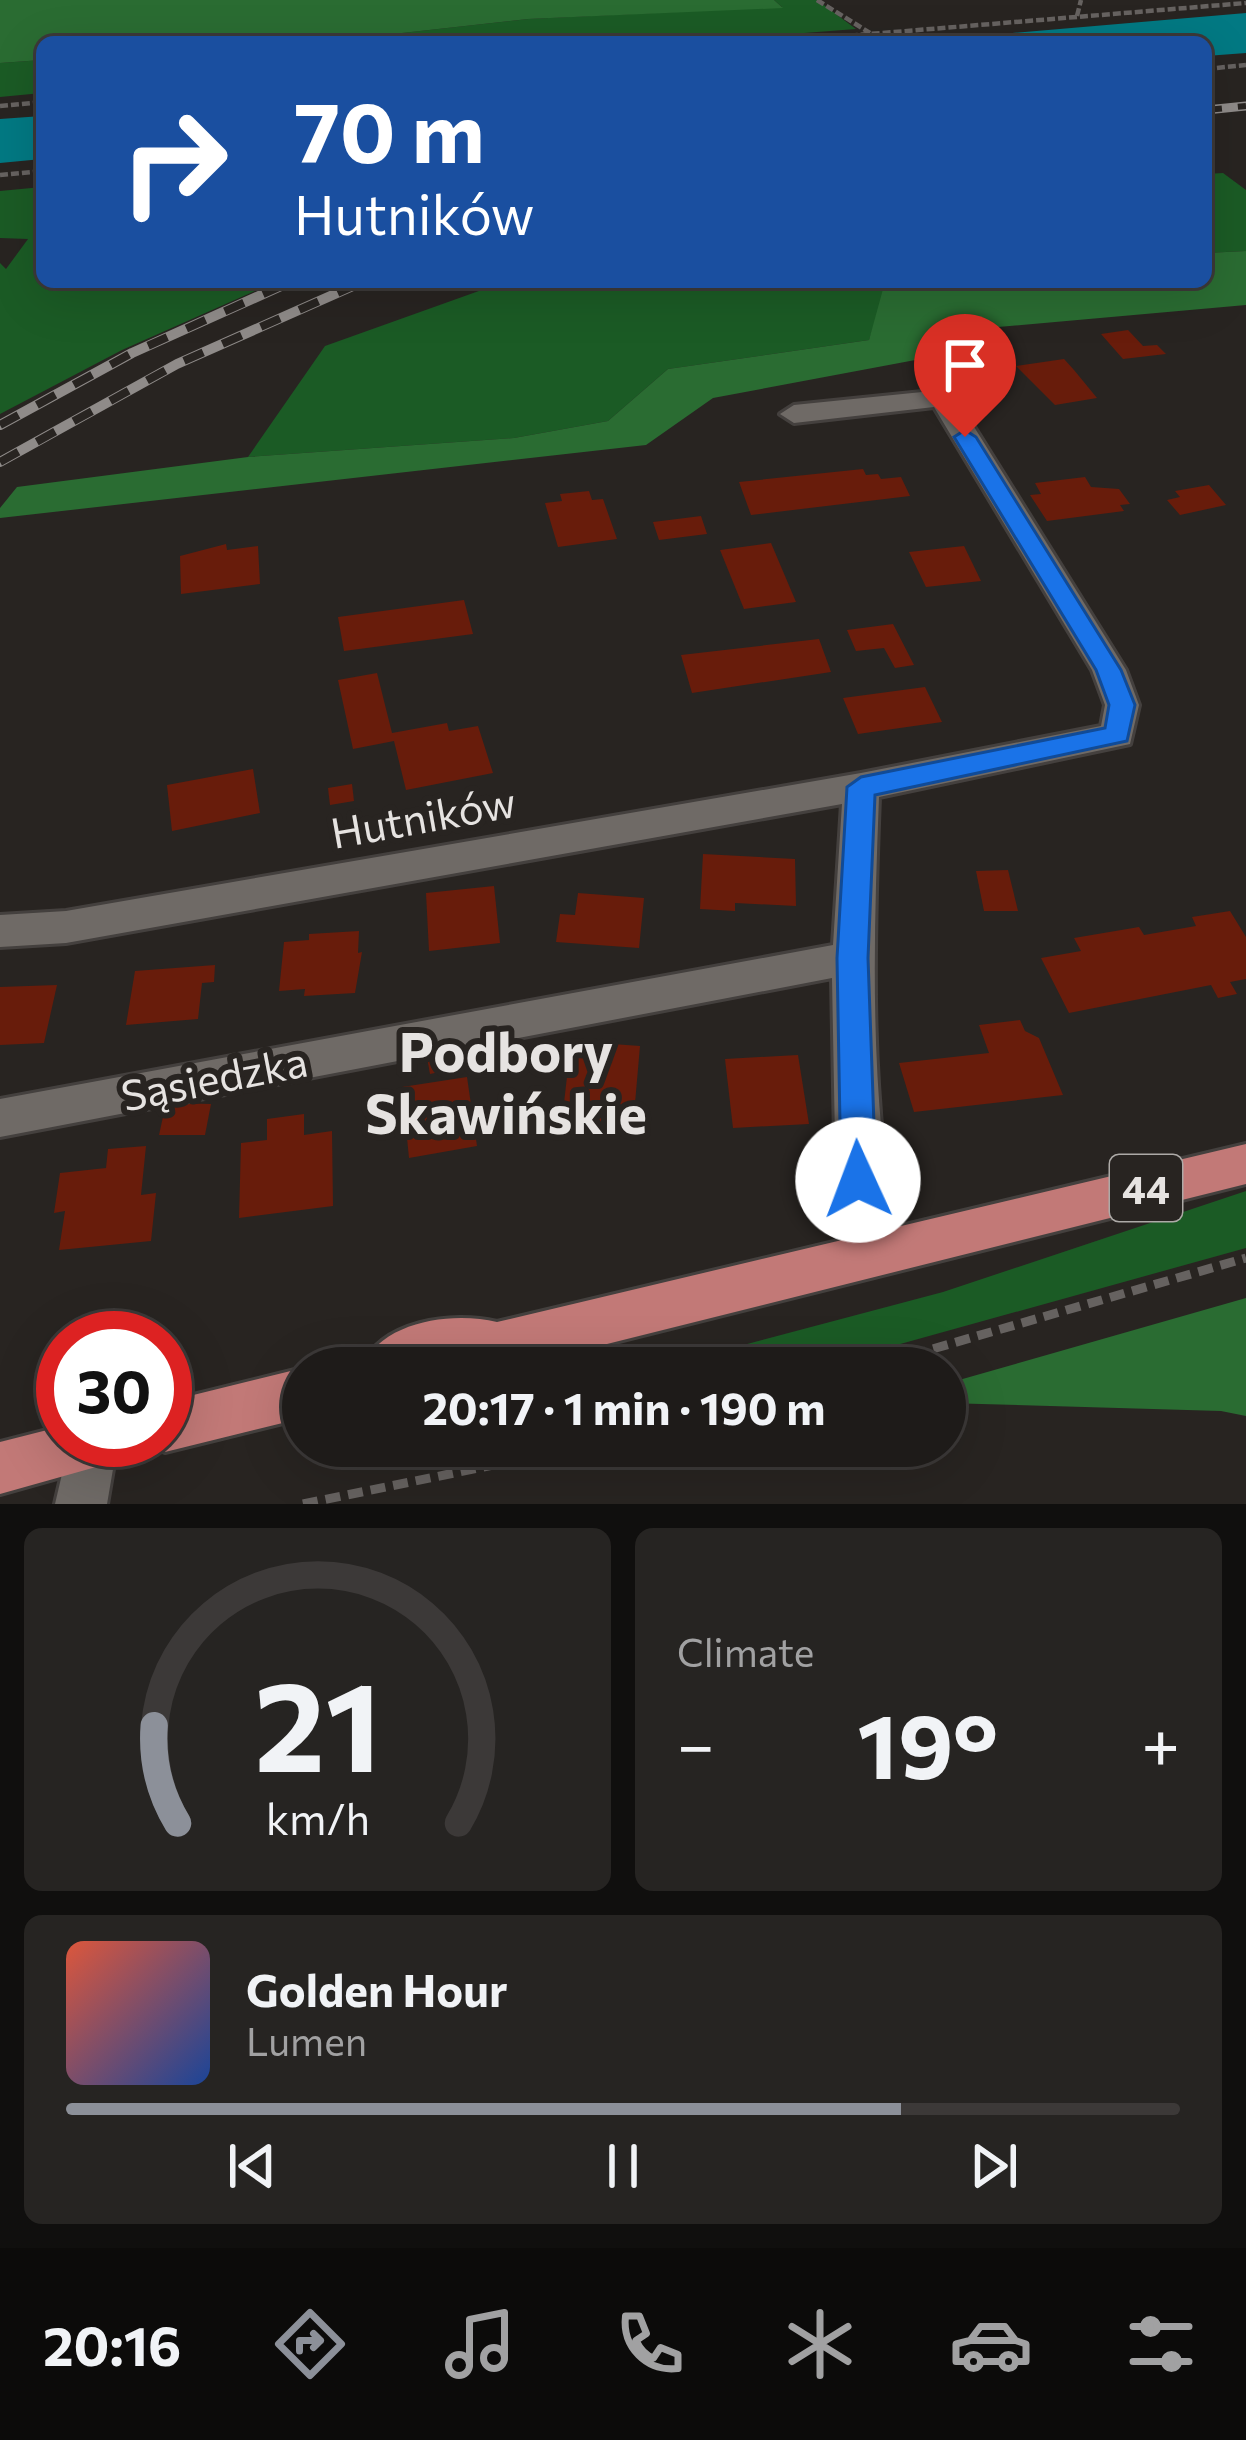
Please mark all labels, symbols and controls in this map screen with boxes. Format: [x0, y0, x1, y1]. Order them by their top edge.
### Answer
text: 70 m [294, 78, 485, 180]
icon: right [96, 84, 252, 240]
text: Hutników [294, 180, 534, 246]
pin [914, 314, 1016, 437]
icon: arrive [932, 332, 998, 398]
street label: Hutników [327, 774, 519, 858]
district label: Podbory Skawińskie [365, 1017, 647, 1145]
street label: Sąsiedzka [117, 1033, 311, 1121]
position arrow [795, 1117, 921, 1243]
road number: 44 [1110, 1155, 1182, 1221]
speed limit sign: 30 [36, 1311, 192, 1467]
text: 20:17 · 1 min · 190 m [422, 1379, 826, 1434]
text: Climate [677, 1627, 814, 1675]
text: 21 [254, 1645, 381, 1798]
text: 19° [857, 1687, 998, 1798]
text: − [677, 1702, 715, 1783]
text: + [1141, 1702, 1180, 1783]
text: km/h [265, 1790, 370, 1843]
text: Golden Hour [246, 1961, 507, 2016]
text: Lumen [246, 2016, 367, 2064]
icon: previous [219, 2133, 285, 2199]
icon: pause [590, 2133, 656, 2199]
icon: next [961, 2133, 1027, 2199]
icon: directions [268, 2302, 352, 2386]
icon: music [438, 2302, 522, 2386]
icon: phone [608, 2302, 692, 2386]
icon: climate [778, 2302, 862, 2386]
icon: car [949, 2302, 1033, 2386]
icon: filters [1119, 2302, 1203, 2386]
text: 20:16 [43, 2311, 181, 2377]

